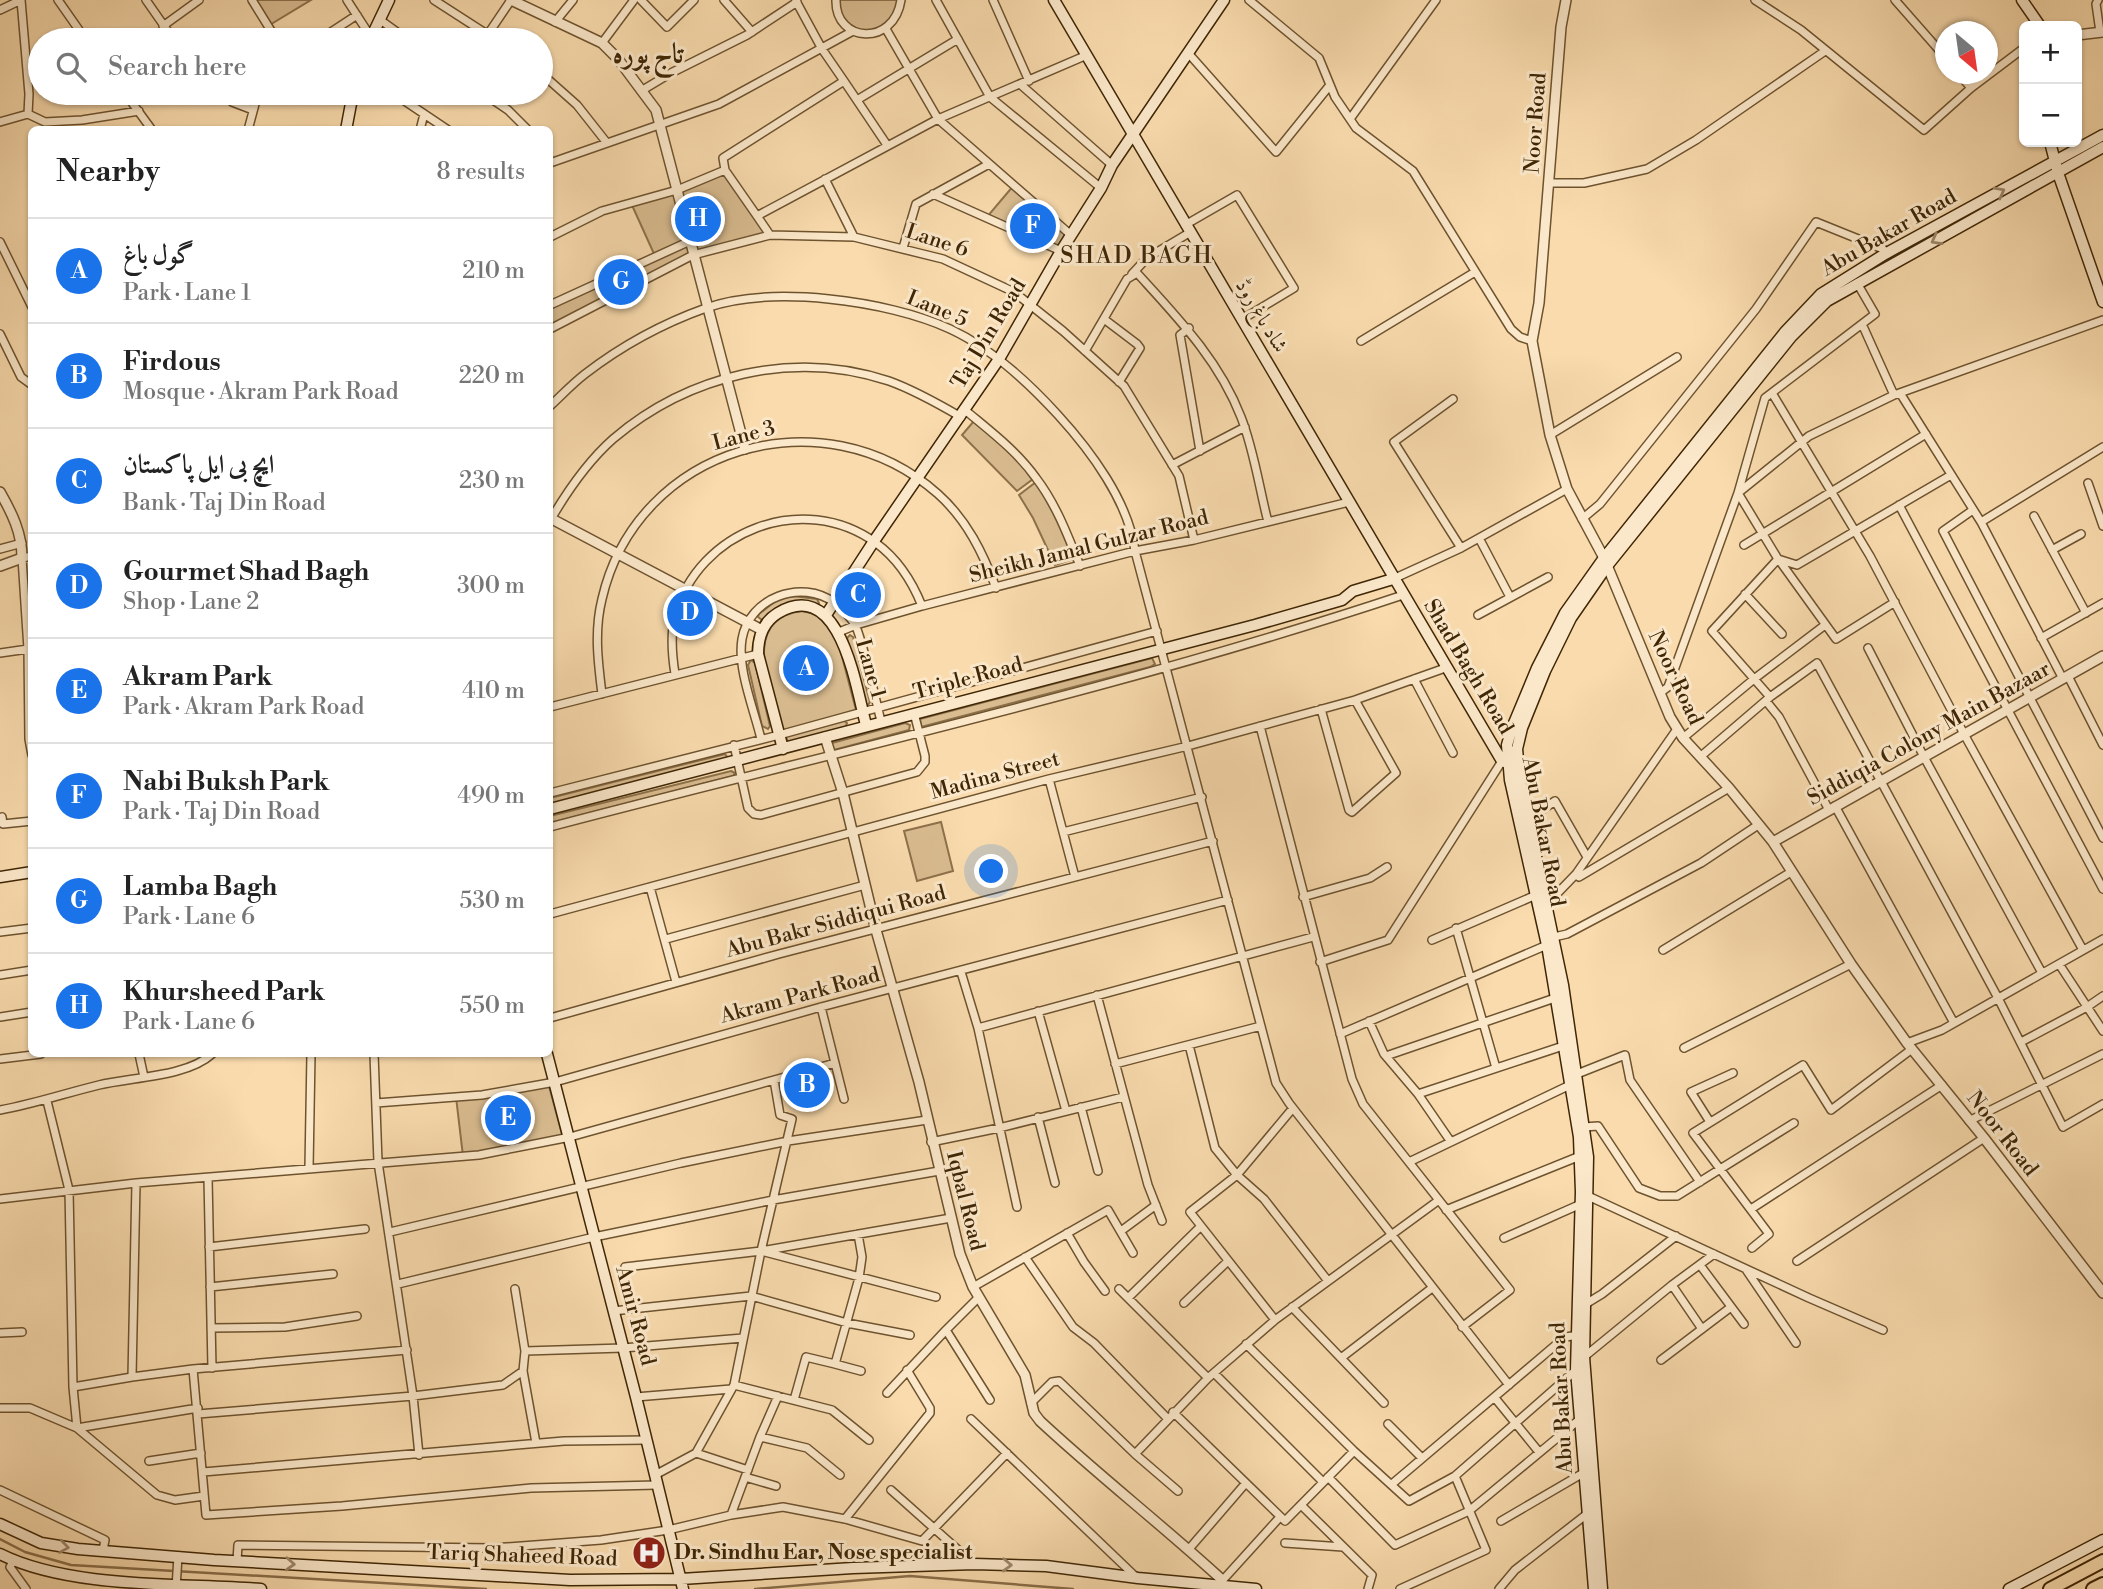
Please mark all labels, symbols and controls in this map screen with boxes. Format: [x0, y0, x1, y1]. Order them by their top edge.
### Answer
north arrow [1935, 21, 1998, 84]
map controls [2019, 21, 2082, 147]
button: + [2019, 21, 2082, 84]
search box [28, 28, 553, 105]
district label: تاج پورہ [612, 37, 684, 79]
icon: search [52, 48, 90, 86]
text: Search here [108, 51, 247, 83]
street label: Noor Road [1520, 72, 1552, 174]
button: − [2019, 84, 2082, 147]
text: Nearby [56, 153, 160, 191]
text: 8 results [437, 158, 525, 186]
street label: Abu Bakar Road [1816, 184, 1961, 283]
one-way arrow [1993, 187, 2005, 200]
pin: H [675, 193, 721, 245]
pin: F [1010, 200, 1056, 252]
street label: Lane 6 [902, 219, 972, 263]
one-way arrow [1931, 232, 1943, 245]
text: گول باغ [123, 239, 194, 271]
district label: SHAD BAGH [1060, 242, 1214, 270]
pin: G [598, 256, 644, 308]
text: A [71, 257, 87, 285]
text: 210 m [462, 257, 525, 285]
street label: Taj Din Road [946, 274, 1032, 394]
street label: شاد باغ روڈ [1226, 274, 1293, 360]
text: Park · Lane 1 [123, 279, 251, 307]
street label: Lane 5 [903, 285, 971, 333]
text: Firdous [123, 346, 221, 378]
text: B [70, 362, 88, 390]
text: 220 m [459, 362, 525, 390]
text: Mosque · Akram Park Road [123, 378, 399, 406]
street label: Lane 3 [710, 415, 778, 457]
text: ایچ بی ایل پاکستان [123, 449, 274, 481]
text: C [71, 467, 87, 495]
text: 230 m [459, 467, 525, 495]
text: Bank · Taj Din Road [123, 489, 326, 517]
street label: Sheikh Jamal Gulzar Road [967, 505, 1211, 589]
text: Gourmet Shad Bagh [123, 556, 369, 588]
pin: C [835, 569, 881, 621]
text: D [70, 572, 88, 600]
text: 300 m [457, 572, 525, 600]
pin: D [667, 587, 713, 639]
text: Shop · Lane 2 [123, 588, 259, 616]
street label: Shad Bagh Road [1417, 595, 1519, 739]
street label: Noor Road [1642, 627, 1708, 729]
street label: Lane 1 [849, 636, 891, 702]
pin: A [783, 642, 829, 694]
street label: Triple Road [910, 652, 1026, 706]
street label: Siddiqia Colony Main Bazaar [1803, 656, 2055, 812]
text: Akram Park [123, 661, 272, 693]
text: E [71, 677, 87, 705]
text: 410 m [462, 677, 525, 705]
text: Park · Akram Park Road [123, 693, 364, 721]
street label: Madina Street [928, 746, 1063, 806]
street label: Abu Bakar Road [1516, 754, 1570, 909]
text: Nabi Buksh Park [123, 766, 329, 798]
text: F [71, 782, 87, 810]
text: 490 m [457, 782, 525, 810]
text: Park · Taj Din Road [123, 798, 320, 826]
your location [974, 854, 1008, 888]
text: Lamba Bagh [123, 871, 277, 903]
street label: Abu Bakr Siddiqui Road [722, 880, 949, 964]
text: G [70, 887, 88, 915]
text: 530 m [459, 887, 525, 915]
text: Park · Lane 6 [123, 903, 255, 931]
street label: Akram Park Road [716, 962, 883, 1030]
text: Khursheed Park [123, 976, 325, 1008]
text: H [70, 992, 89, 1020]
text: 550 m [460, 992, 525, 1020]
text: Park · Lane 6 [123, 1008, 255, 1036]
pin: B [784, 1059, 830, 1111]
street label: Noor Road [1961, 1086, 2043, 1182]
pin: E [485, 1092, 531, 1144]
street label: Iqbal Road [940, 1148, 990, 1254]
street label: Amir Road [609, 1262, 661, 1369]
street label: Abu Bakar Road [1545, 1321, 1579, 1476]
hospital icon: Dr. Sindhu Ear, Nose specialist [630, 1534, 668, 1572]
one-way arrow [58, 1539, 70, 1554]
street label: Tariq Shaheed Road [426, 1540, 618, 1572]
place label: Dr. Sindhu Ear, Nose specialist [674, 1540, 973, 1566]
one-way arrow [285, 1557, 296, 1572]
one-way arrow [1002, 1558, 1013, 1573]

